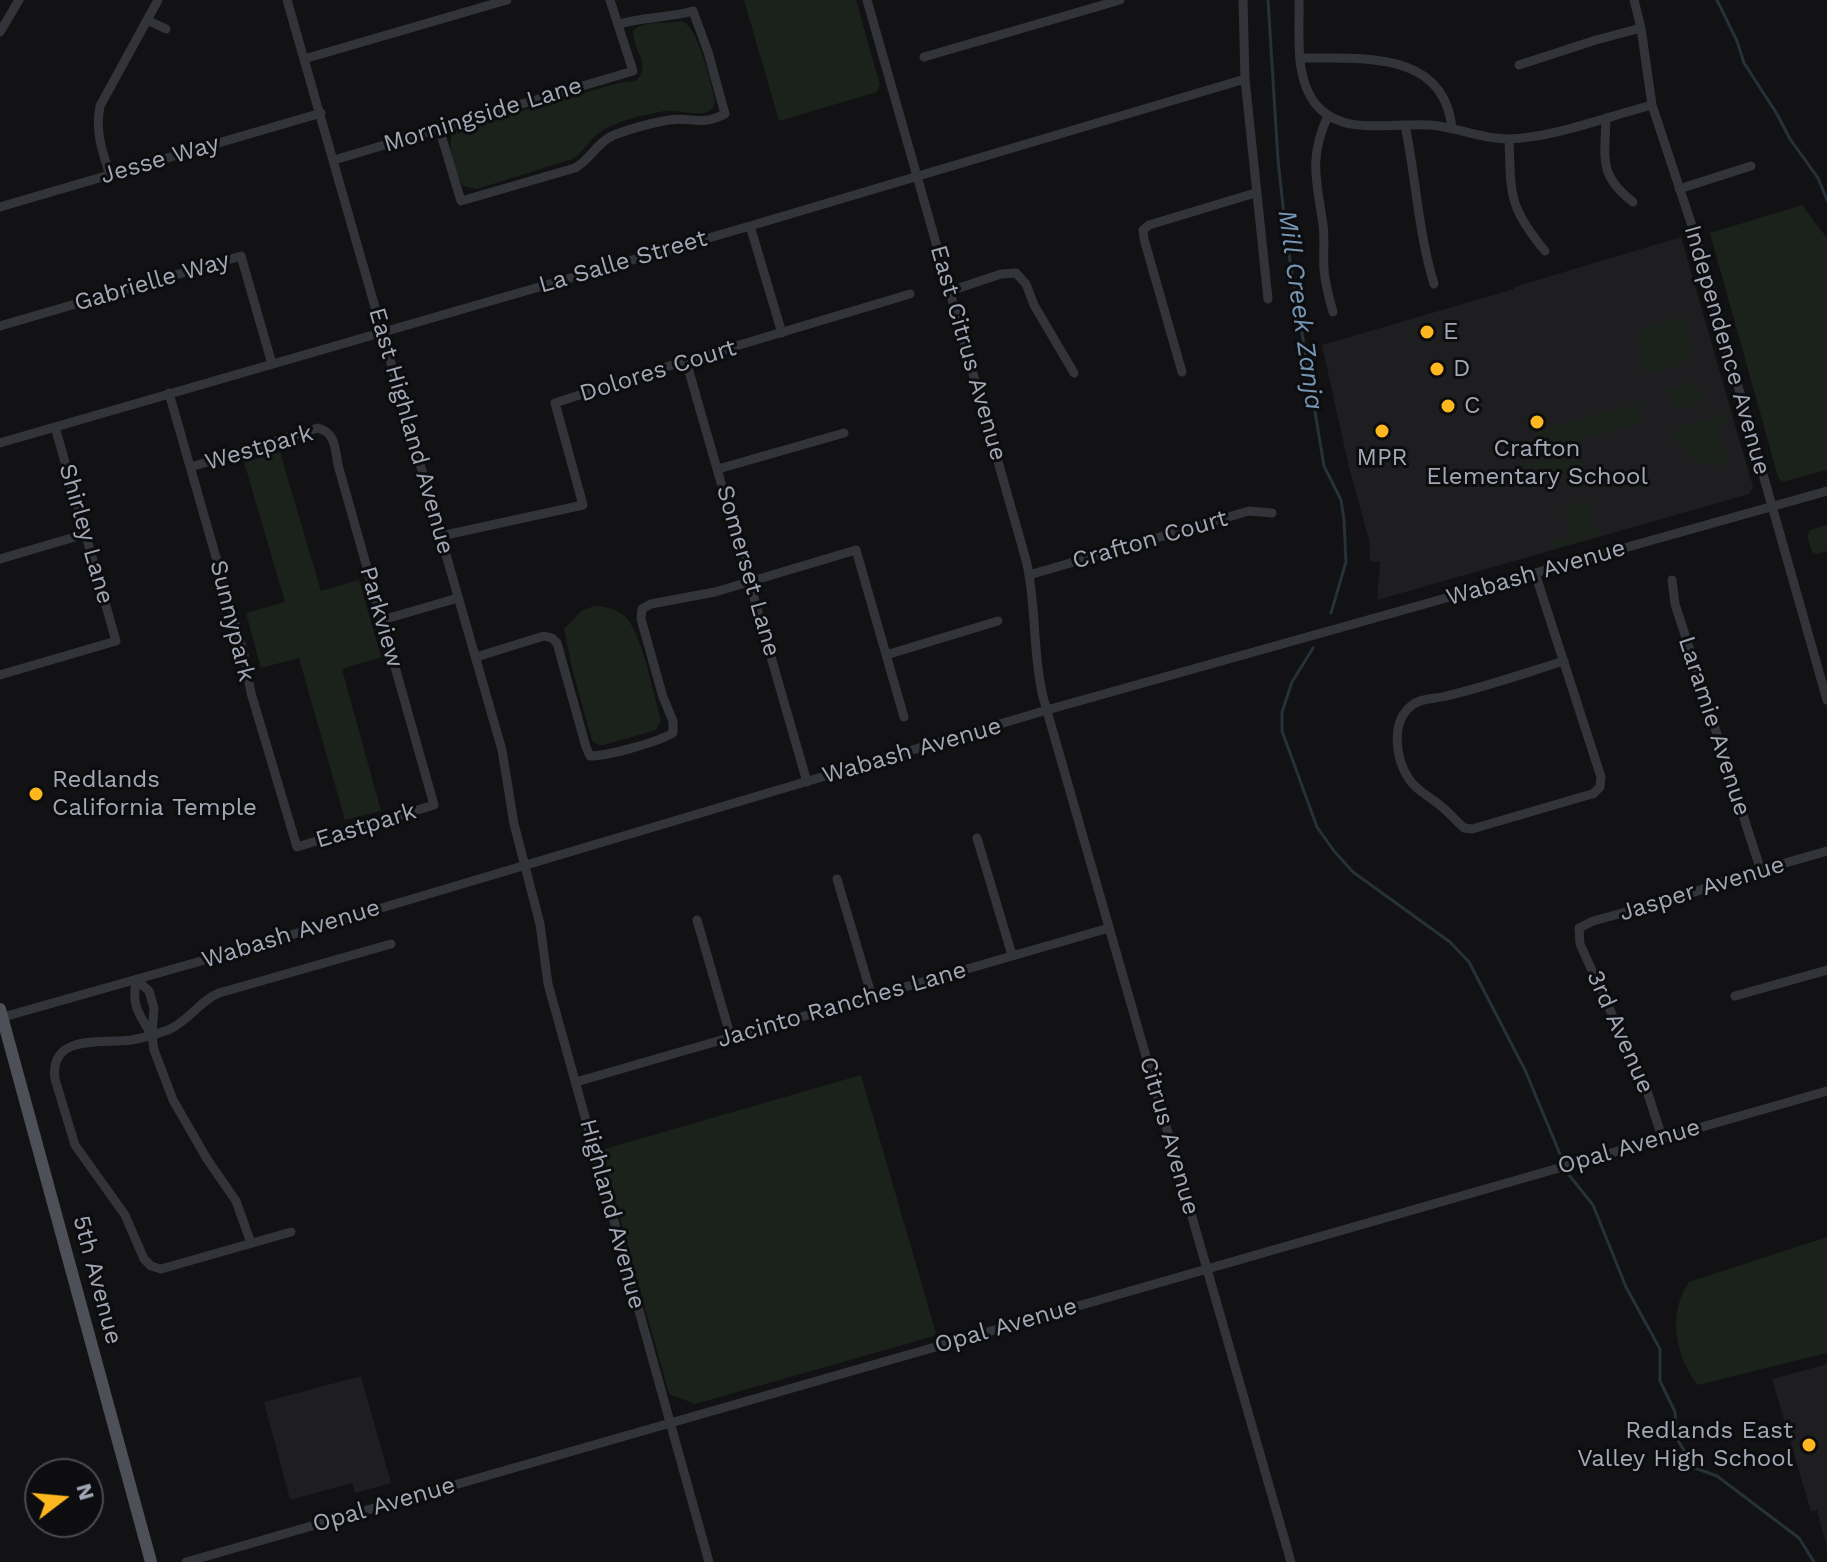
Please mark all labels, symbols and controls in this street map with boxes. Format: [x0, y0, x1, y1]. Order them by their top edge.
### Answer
street label: Morningside Lane [380, 71, 586, 159]
street label: Jesse Way [97, 129, 223, 191]
water label: Mill Creek Zanja [1271, 208, 1329, 412]
street label: Independence Avenue [1678, 222, 1776, 478]
street label: La Salle Street [535, 224, 711, 300]
street label: East Citrus Avenue [923, 242, 1013, 464]
street label: Gabrielle Way [71, 246, 233, 318]
street label: East Highland Avenue [362, 304, 460, 558]
place label: E [1443, 318, 1458, 346]
marker: E [1418, 323, 1436, 341]
street label: Dolores Court [576, 333, 740, 409]
place label: D [1453, 355, 1470, 383]
marker: D [1428, 360, 1446, 378]
place label: C [1464, 392, 1480, 420]
marker: C [1439, 397, 1457, 415]
marker: Crafton Elementary School [1528, 413, 1546, 431]
street label: Westpark [202, 419, 316, 477]
marker: MPR [1373, 422, 1391, 440]
place label: Crafton Elementary School [1426, 435, 1648, 491]
place label: MPR [1356, 444, 1408, 472]
street label: Shirley Lane [52, 461, 120, 607]
street label: Somerset Lane [710, 482, 786, 660]
street label: Crafton Court [1069, 504, 1231, 576]
street label: Wabash Avenue [1443, 534, 1629, 612]
street label: Sunnypark [203, 557, 261, 685]
street label: Parkview [353, 563, 409, 671]
street label: Laramie Avenue [1671, 633, 1757, 819]
street label: Wabash Avenue [819, 712, 1005, 790]
place label: Redlands California Temple [52, 766, 257, 822]
marker: Redlands California Temple [27, 785, 45, 803]
street label: Eastpark [312, 797, 420, 855]
street label: Jasper Avenue [1616, 850, 1788, 928]
street label: Wabash Avenue [198, 893, 384, 975]
street label: Jacinto Ranches Lane [714, 956, 970, 1054]
street label: 3rd Avenue [1580, 966, 1660, 1098]
street label: Citrus Avenue [1133, 1054, 1205, 1218]
street label: Opal Avenue [1554, 1113, 1704, 1181]
street label: Highland Avenue [573, 1116, 651, 1312]
street label: 5th Avenue [66, 1213, 128, 1347]
street label: Opal Avenue [931, 1292, 1081, 1360]
place label: Redlands East Valley High School [1577, 1417, 1793, 1473]
marker: Redlands East Valley High School [1800, 1436, 1818, 1454]
north arrow [24, 1458, 104, 1538]
street label: Opal Avenue [309, 1471, 459, 1539]
text: N [71, 1481, 100, 1503]

